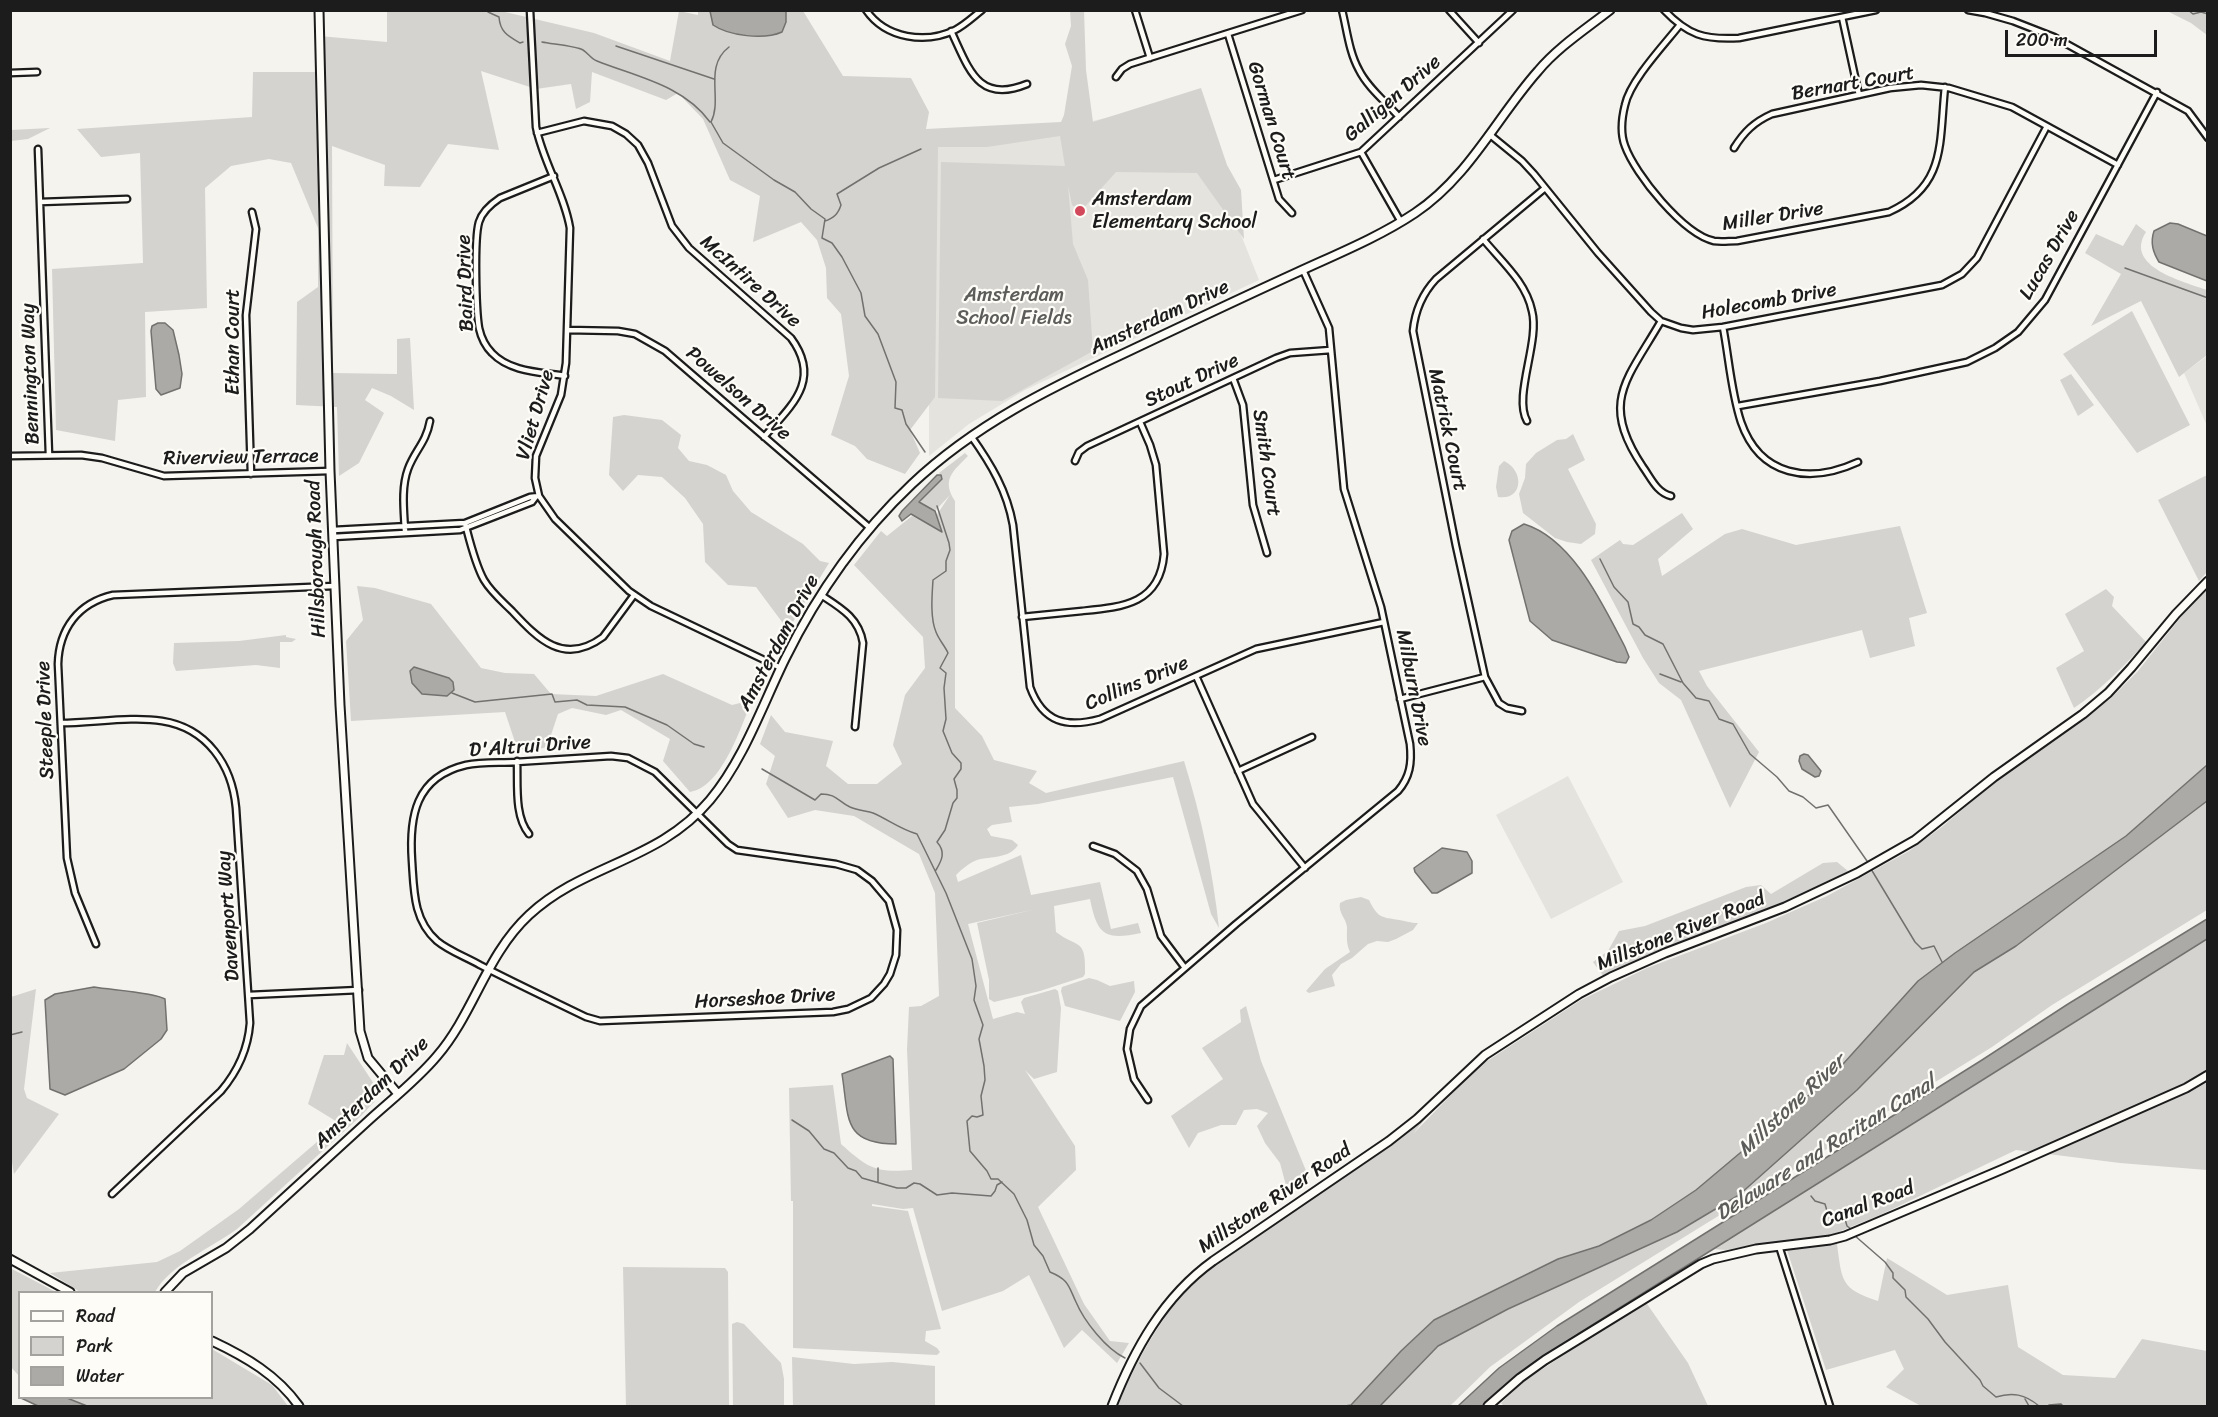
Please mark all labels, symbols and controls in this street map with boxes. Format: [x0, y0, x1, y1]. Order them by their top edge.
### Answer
scale bar [2008, 18, 2160, 56]
text: 200 m [2016, 24, 2068, 56]
street label: Galligen Drive [1340, 50, 1446, 148]
street label: Gorman Court [1242, 59, 1300, 183]
street label: Bernart Court [1790, 61, 1916, 107]
place label: Amsterdam Elementary School [1092, 188, 1257, 235]
street label: Miller Drive [1721, 197, 1825, 237]
marker: Amsterdam Elementary School [1073, 204, 1087, 218]
street label: Lucas Drive [2015, 206, 2085, 304]
street label: McIntire Drive [695, 230, 805, 334]
street label: Baird Drive [452, 234, 480, 332]
street label: Amsterdam Drive [1087, 275, 1233, 361]
street label: Holecomb Drive [1699, 278, 1839, 326]
park label: Amsterdam School Fields [956, 284, 1072, 331]
street label: Ethan Court [222, 289, 246, 395]
street label: Bennington Way [17, 303, 45, 445]
street label: Powelson Drive [681, 342, 795, 446]
street label: Stout Drive [1141, 349, 1243, 413]
street label: Matrick Court [1422, 366, 1472, 494]
street label: Vliet Drive [512, 367, 560, 463]
street label: Smith Court [1247, 408, 1285, 518]
street label: Riverview Terrace [163, 445, 319, 471]
street label: Hillsborough Road [302, 480, 332, 638]
street label: Amsterdam Drive [733, 571, 825, 715]
street label: Milburn Drive [1390, 628, 1436, 748]
street label: Collins Drive [1082, 651, 1192, 717]
street label: Steeple Drive [32, 661, 60, 779]
street label: D'Altrui Drive [468, 731, 592, 763]
street label: Davenport Way [212, 850, 246, 982]
street label: Millstone River Road [1593, 887, 1769, 977]
street label: Horseshoe Drive [694, 983, 836, 1015]
street label: Amsterdam Drive [309, 1032, 435, 1154]
water label: Millstone River [1733, 1050, 1851, 1162]
water label: Delaware and Raritan Canal [1712, 1071, 1940, 1227]
street label: Millstone River Road [1194, 1139, 1356, 1259]
street label: Canal Road [1818, 1176, 1918, 1234]
legend [18, 1291, 213, 1399]
text: Road [76, 1300, 115, 1332]
text: Park [76, 1330, 113, 1362]
text: Water [76, 1360, 123, 1392]

